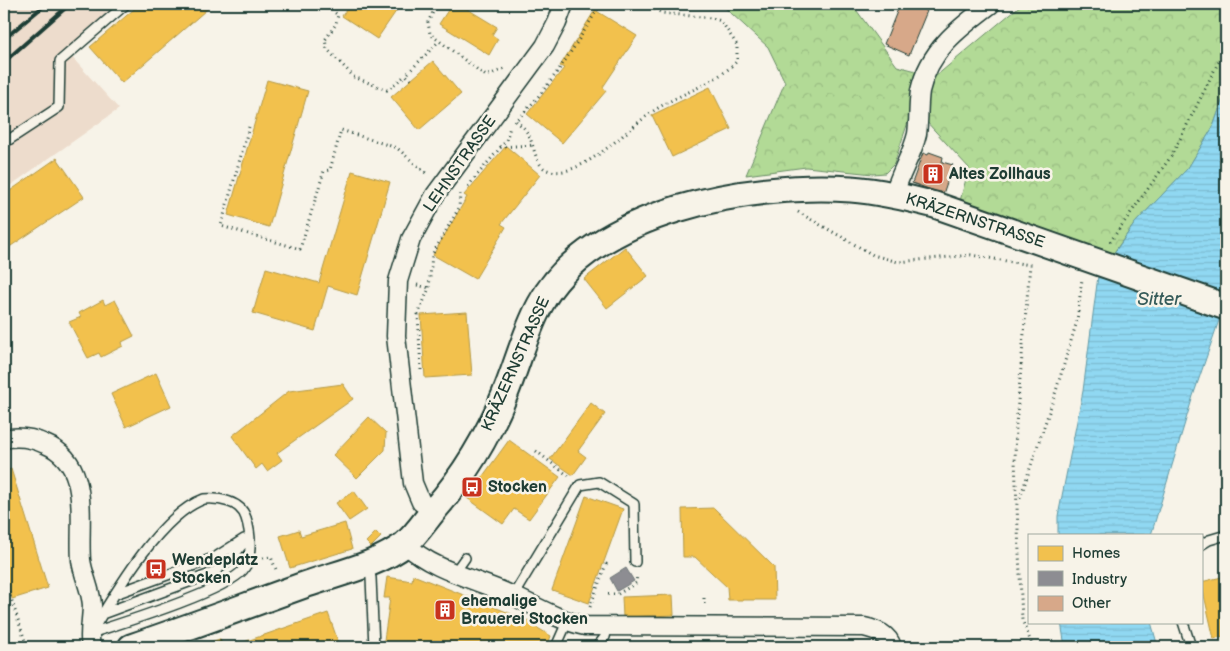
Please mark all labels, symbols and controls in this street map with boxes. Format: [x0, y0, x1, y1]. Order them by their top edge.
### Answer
street label: LEHNSTRASSE [420, 112, 500, 216]
building icon: Altes Zollhaus [921, 162, 945, 186]
place label: Altes Zollhaus [948, 165, 1051, 184]
street label: KRÄZERNSTRASSE [903, 188, 1048, 252]
water label: Sitter [1137, 289, 1182, 310]
street label: KRÄZERNSTRASSE [476, 293, 554, 434]
bus stop icon: Stocken [460, 475, 484, 499]
place label: Stocken [488, 478, 547, 497]
legend [1028, 534, 1202, 624]
text: Homes [1072, 544, 1121, 563]
place label: Wendeplatz Stocken [172, 551, 258, 588]
bus stop icon: Wendeplatz Stocken [144, 557, 168, 581]
text: Industry [1072, 570, 1127, 589]
place label: ehemalige Brauerei Stocken [461, 592, 588, 629]
text: Other [1072, 594, 1111, 613]
building icon: ehemalige Brauerei Stocken [433, 598, 457, 622]

